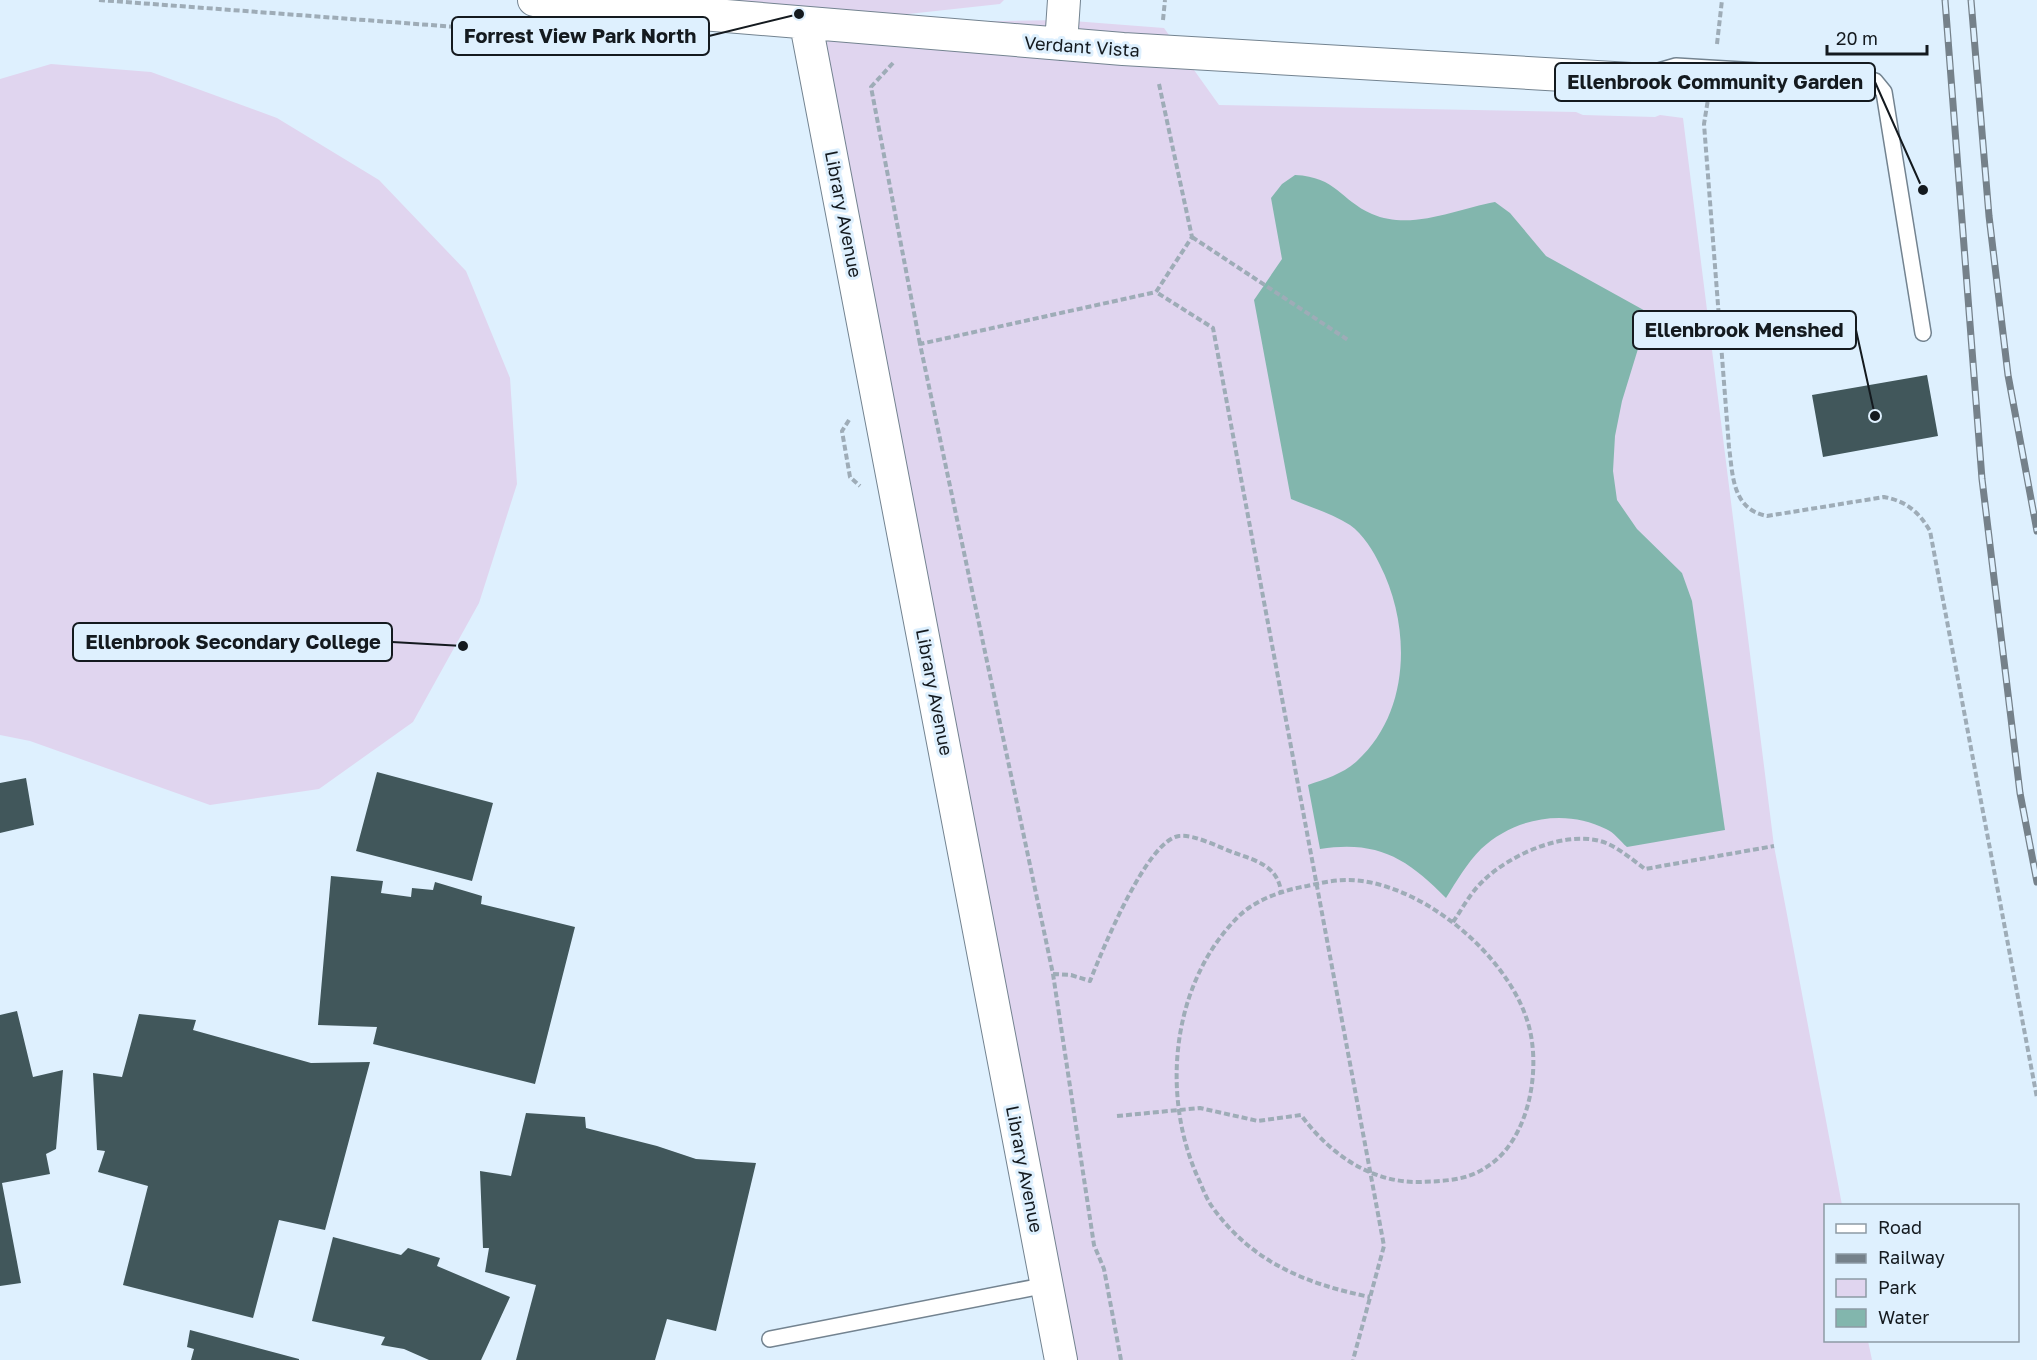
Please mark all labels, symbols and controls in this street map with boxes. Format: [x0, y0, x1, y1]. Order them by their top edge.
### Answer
callout: Forrest View Park North [452, 17, 709, 55]
scale bar [1827, 18, 1928, 56]
text: Forrest View Park North [464, 23, 696, 47]
text: 20 m [1836, 27, 1878, 49]
street label: Verdant Vista [1023, 31, 1141, 61]
callout: Ellenbrook Community Garden [1555, 63, 1875, 101]
text: Ellenbrook Community Garden [1567, 69, 1863, 93]
street label: Library Avenue [821, 149, 867, 279]
callout: Ellenbrook Menshed [1633, 311, 1856, 349]
text: Ellenbrook Menshed [1644, 317, 1844, 341]
callout: Ellenbrook Secondary College [73, 623, 392, 661]
street label: Library Avenue [912, 627, 958, 757]
text: Ellenbrook Secondary College [85, 629, 381, 653]
street label: Library Avenue [1002, 1104, 1048, 1234]
legend [1824, 1204, 2019, 1342]
text: Road [1878, 1216, 1922, 1238]
text: Railway [1878, 1246, 1945, 1268]
text: Park [1878, 1276, 1917, 1298]
text: Water [1878, 1306, 1929, 1328]

